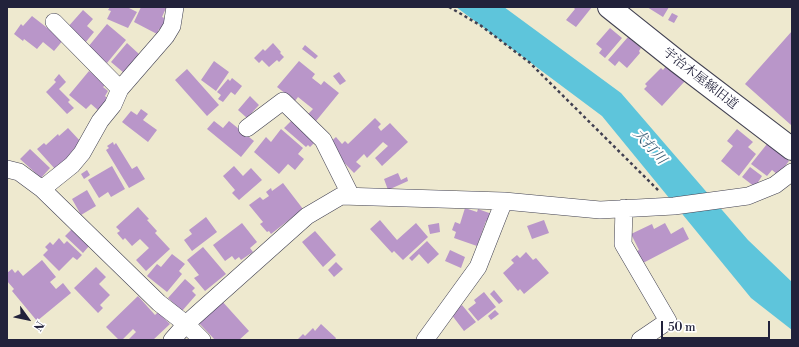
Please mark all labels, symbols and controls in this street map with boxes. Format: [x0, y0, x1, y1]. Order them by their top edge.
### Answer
street label: 宇治木屋線旧道 [659, 45, 741, 113]
water label: 犬打川 [629, 126, 669, 168]
north arrow [8, 299, 48, 339]
scale bar [663, 313, 772, 339]
text: N [30, 318, 46, 333]
text: 50 m [668, 320, 696, 335]

